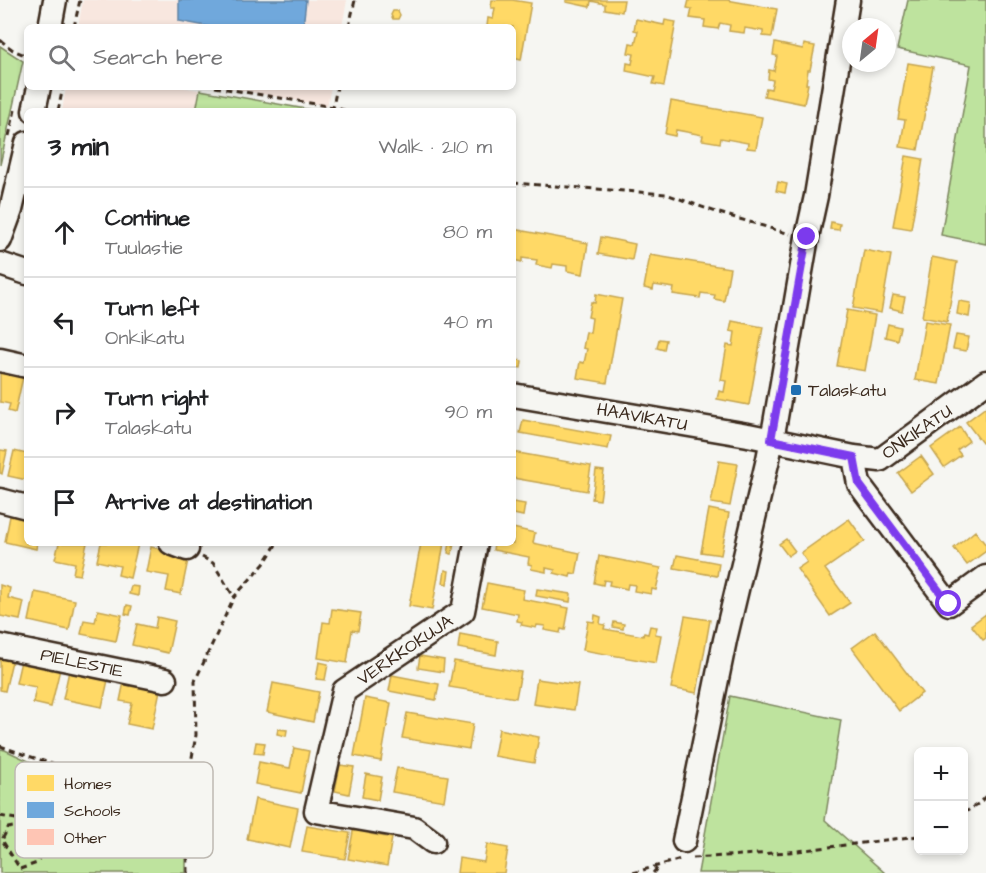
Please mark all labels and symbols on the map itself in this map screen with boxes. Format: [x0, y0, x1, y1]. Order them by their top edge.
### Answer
north arrow [842, 18, 896, 72]
route end [793, 223, 819, 249]
place label: Talaskatu [808, 378, 886, 403]
marker: Talaskatu [789, 383, 803, 397]
street label: HAAVIKATU [595, 397, 689, 437]
street label: ONKIKATU [877, 399, 957, 465]
route start [935, 590, 961, 616]
street label: VERKKOKUJA [352, 608, 458, 691]
street label: PIELESTIE [38, 642, 126, 684]
legend [15, 762, 213, 858]
text: Homes [64, 773, 112, 795]
text: Schools [64, 800, 121, 822]
text: Other [64, 827, 107, 849]

